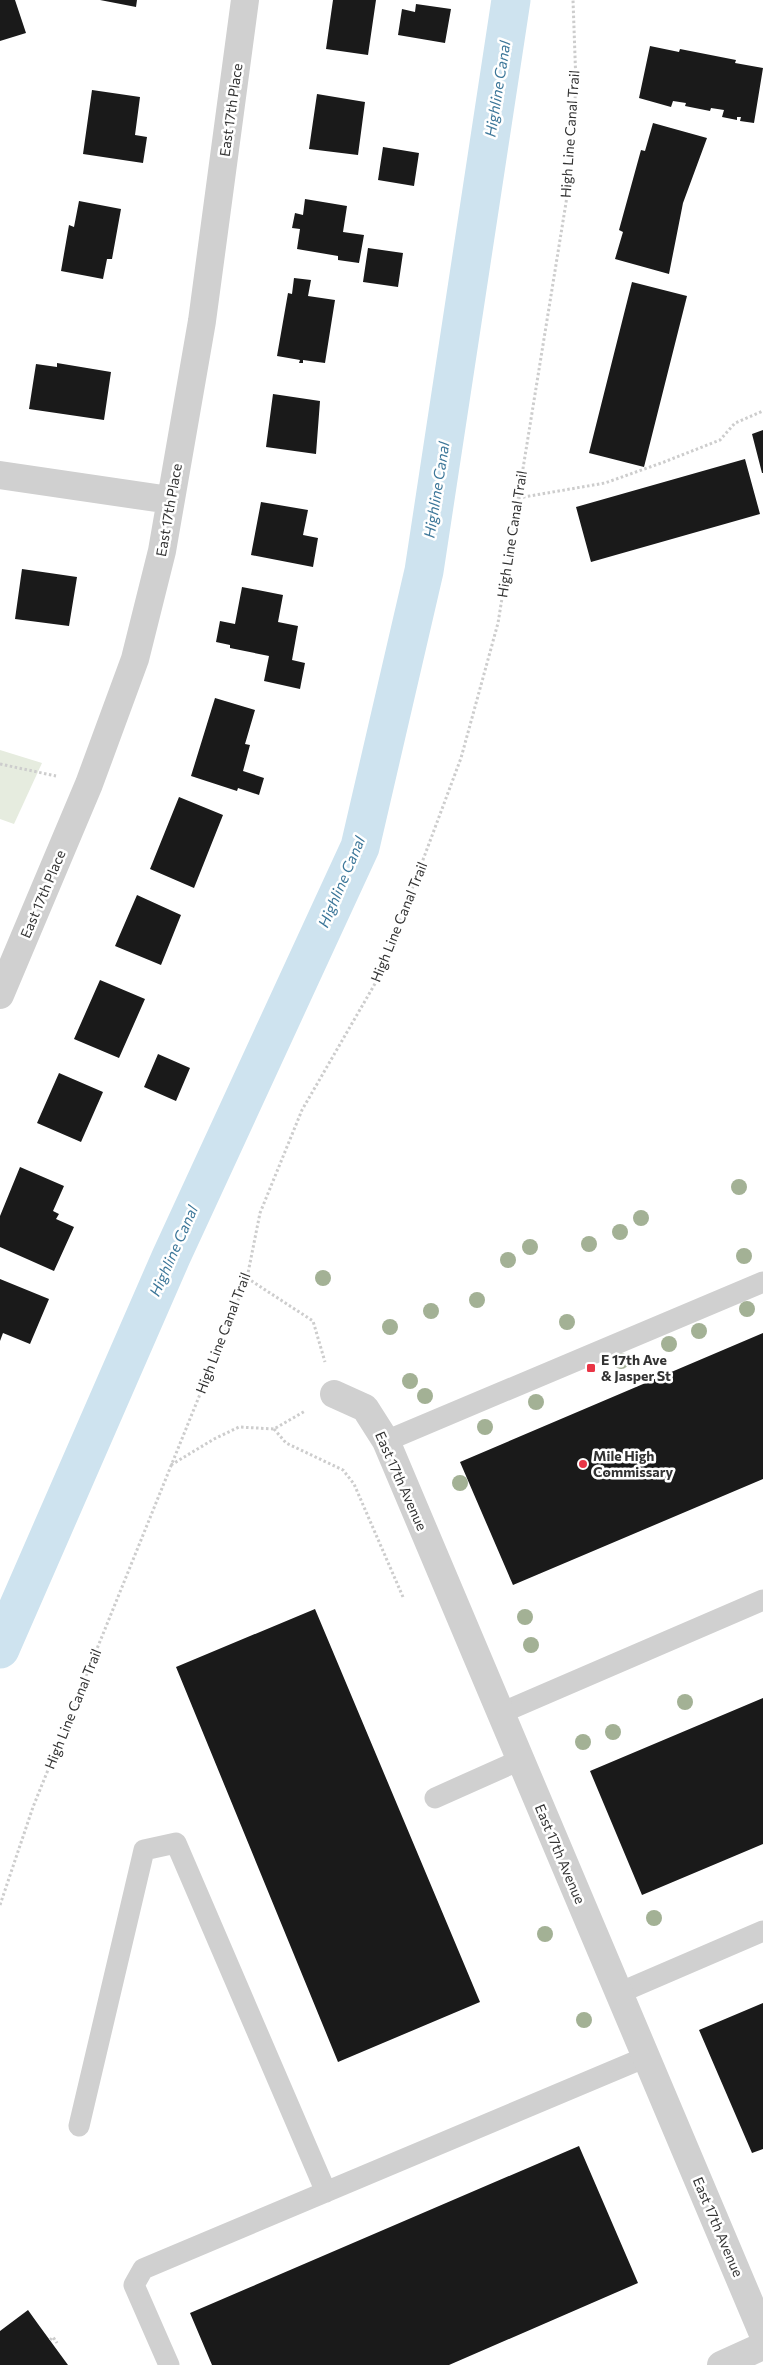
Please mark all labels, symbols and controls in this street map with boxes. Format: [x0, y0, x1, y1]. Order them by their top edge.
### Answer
water label: Highline Canal [481, 38, 514, 138]
street label: East 17th Place [216, 62, 245, 158]
street label: High Line Canal Trail [557, 69, 582, 199]
water label: Highline Canal [420, 439, 453, 539]
street label: East 17th Place [152, 462, 185, 558]
street label: High Line Canal Trail [493, 469, 530, 599]
water label: Highline Canal [314, 832, 369, 930]
street label: East 17th Place [16, 847, 69, 940]
street label: High Line Canal Trail [367, 859, 430, 984]
water label: Highline Canal [145, 1201, 202, 1299]
street label: High Line Canal Trail [192, 1270, 253, 1396]
place label: E 17th Ave & Jasper St [601, 1351, 671, 1384]
marker: E 17th Ave & Jasper St [585, 1362, 597, 1374]
street label: East 17th Avenue [372, 1429, 431, 1533]
place label: Mile High Commissary [593, 1447, 673, 1480]
marker: Mile High Commissary [577, 1458, 589, 1470]
street label: High Line Canal Trail [41, 1646, 104, 1771]
street label: East 17th Avenue [532, 1801, 589, 1906]
street label: East 17th Avenue [690, 2174, 747, 2279]

